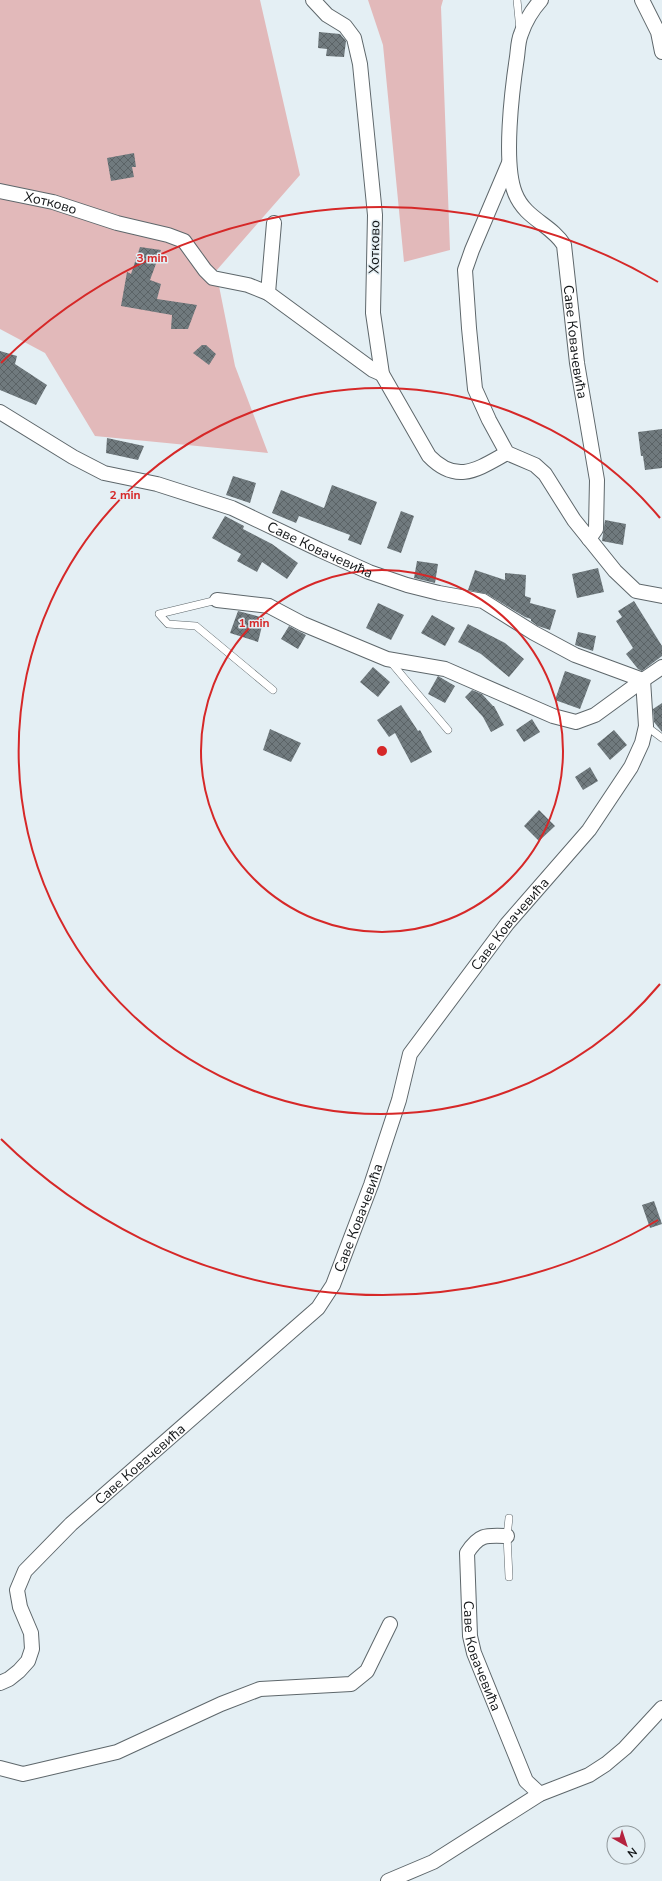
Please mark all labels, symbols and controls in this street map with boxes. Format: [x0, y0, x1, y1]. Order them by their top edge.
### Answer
street label: Хотково [22, 187, 80, 219]
street label: Хотково [365, 220, 384, 274]
text: 3 min [136, 250, 168, 266]
street label: Саве Ковачевића [558, 284, 592, 400]
text: 2 min [109, 487, 141, 503]
street label: Саве Ковачевића [264, 517, 376, 583]
text: 1 min [238, 615, 270, 631]
centre of rings [375, 744, 389, 758]
street label: Саве Ковачевића [467, 874, 553, 974]
street label: Саве Ковачевића [330, 1161, 387, 1275]
street label: Саве Ковачевића [91, 1419, 189, 1509]
street label: Саве Ковачевића [459, 1600, 506, 1714]
north arrow [606, 1825, 646, 1865]
text: N [624, 1844, 640, 1861]

